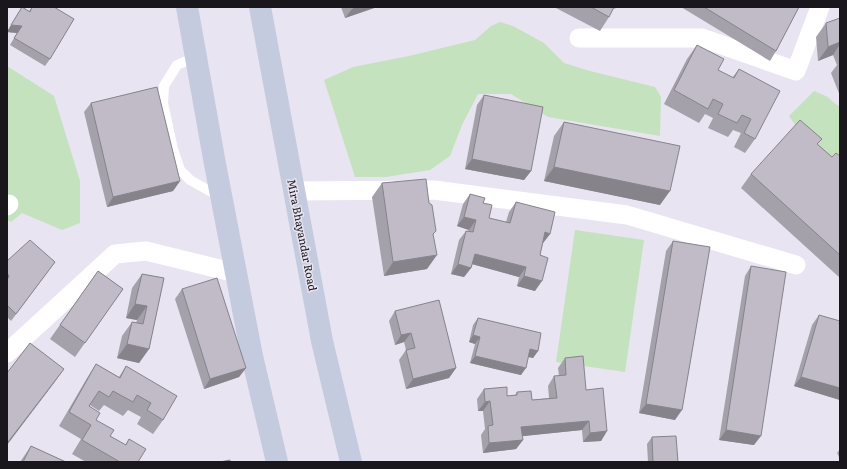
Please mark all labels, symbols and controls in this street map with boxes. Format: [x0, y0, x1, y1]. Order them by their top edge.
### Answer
street label: Mira Bhayandar Road [284, 178, 322, 292]

